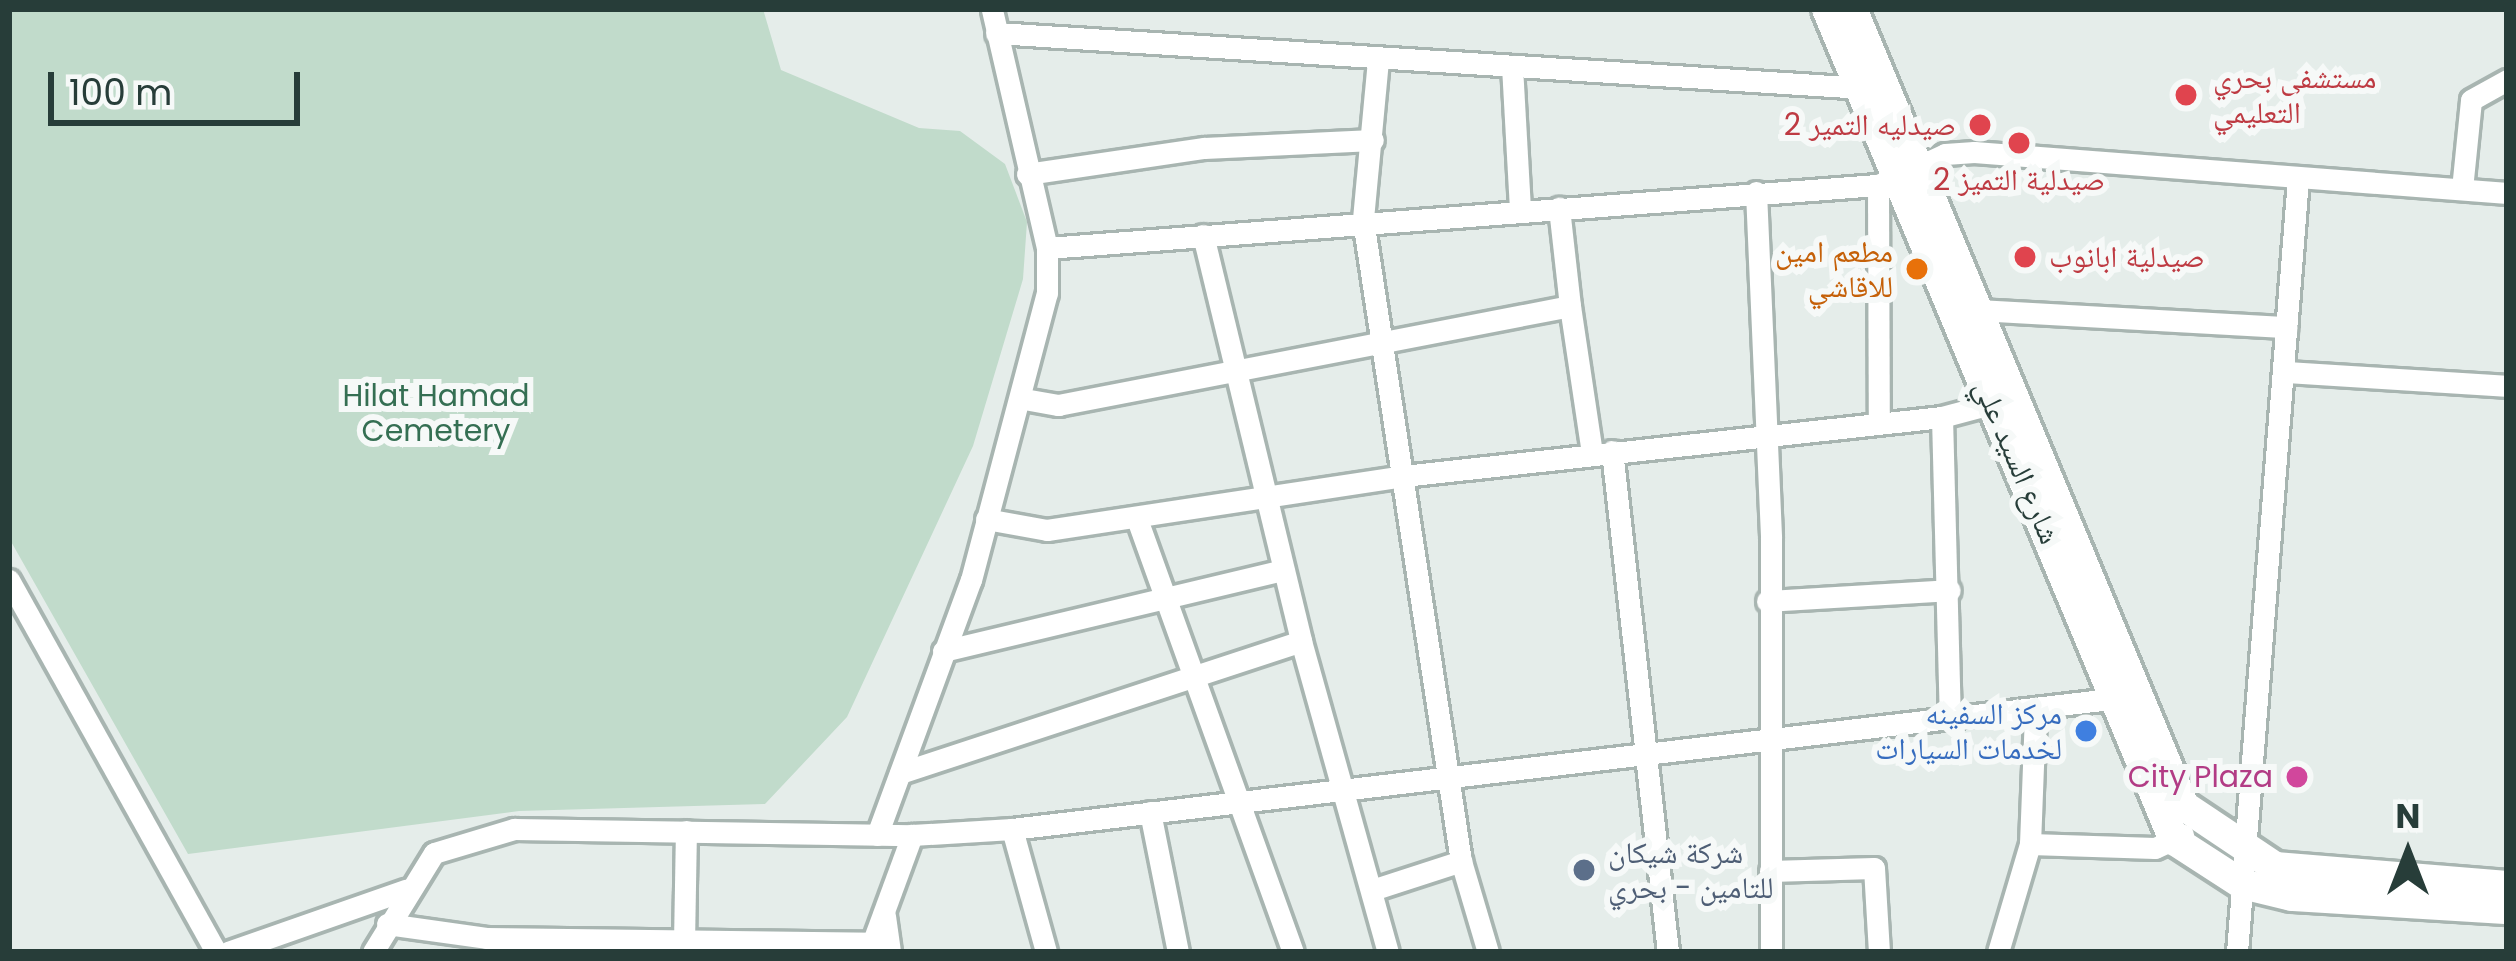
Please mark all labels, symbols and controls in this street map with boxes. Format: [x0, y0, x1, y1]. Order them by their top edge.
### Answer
scale bar [54, 48, 306, 122]
place label: مستشفى بحري التعليمي [2213, 60, 2376, 130]
text: 100 m [69, 67, 172, 118]
marker: مستشفى بحري التعليمي [2170, 79, 2202, 111]
place label: صيدليه التمير 2 [1784, 107, 1956, 143]
marker: صيدليه التمير 2 [1967, 112, 1993, 138]
marker: صيدلية التميز 2 [2006, 130, 2032, 156]
place label: صيدلية التميز 2 [1933, 162, 2105, 198]
place label: مطعم امين للاقاشي [1775, 234, 1893, 304]
place label: صيدلية ابانوب [2049, 239, 2205, 275]
marker: صيدلية ابانوب [2012, 244, 2038, 270]
marker: مطعم امين للاقاشي [1904, 256, 1930, 282]
street label: شارع السيد علي [1966, 375, 2068, 549]
park label: Hilat Hamad Cemetery [342, 378, 530, 448]
place label: مركز السفينه لخدمات السيارات [1875, 696, 2062, 766]
marker: مركز السفينه لخدمات السيارات [2073, 718, 2099, 744]
place label: City Plaza [2128, 759, 2273, 795]
marker: City Plaza [2284, 764, 2310, 790]
north arrow [2348, 793, 2468, 913]
text: N [2396, 793, 2420, 840]
place label: شركة شيكان للتامين - بحري [1608, 835, 1774, 906]
marker: شركة شيكان للتامين - بحري [1571, 857, 1597, 883]

